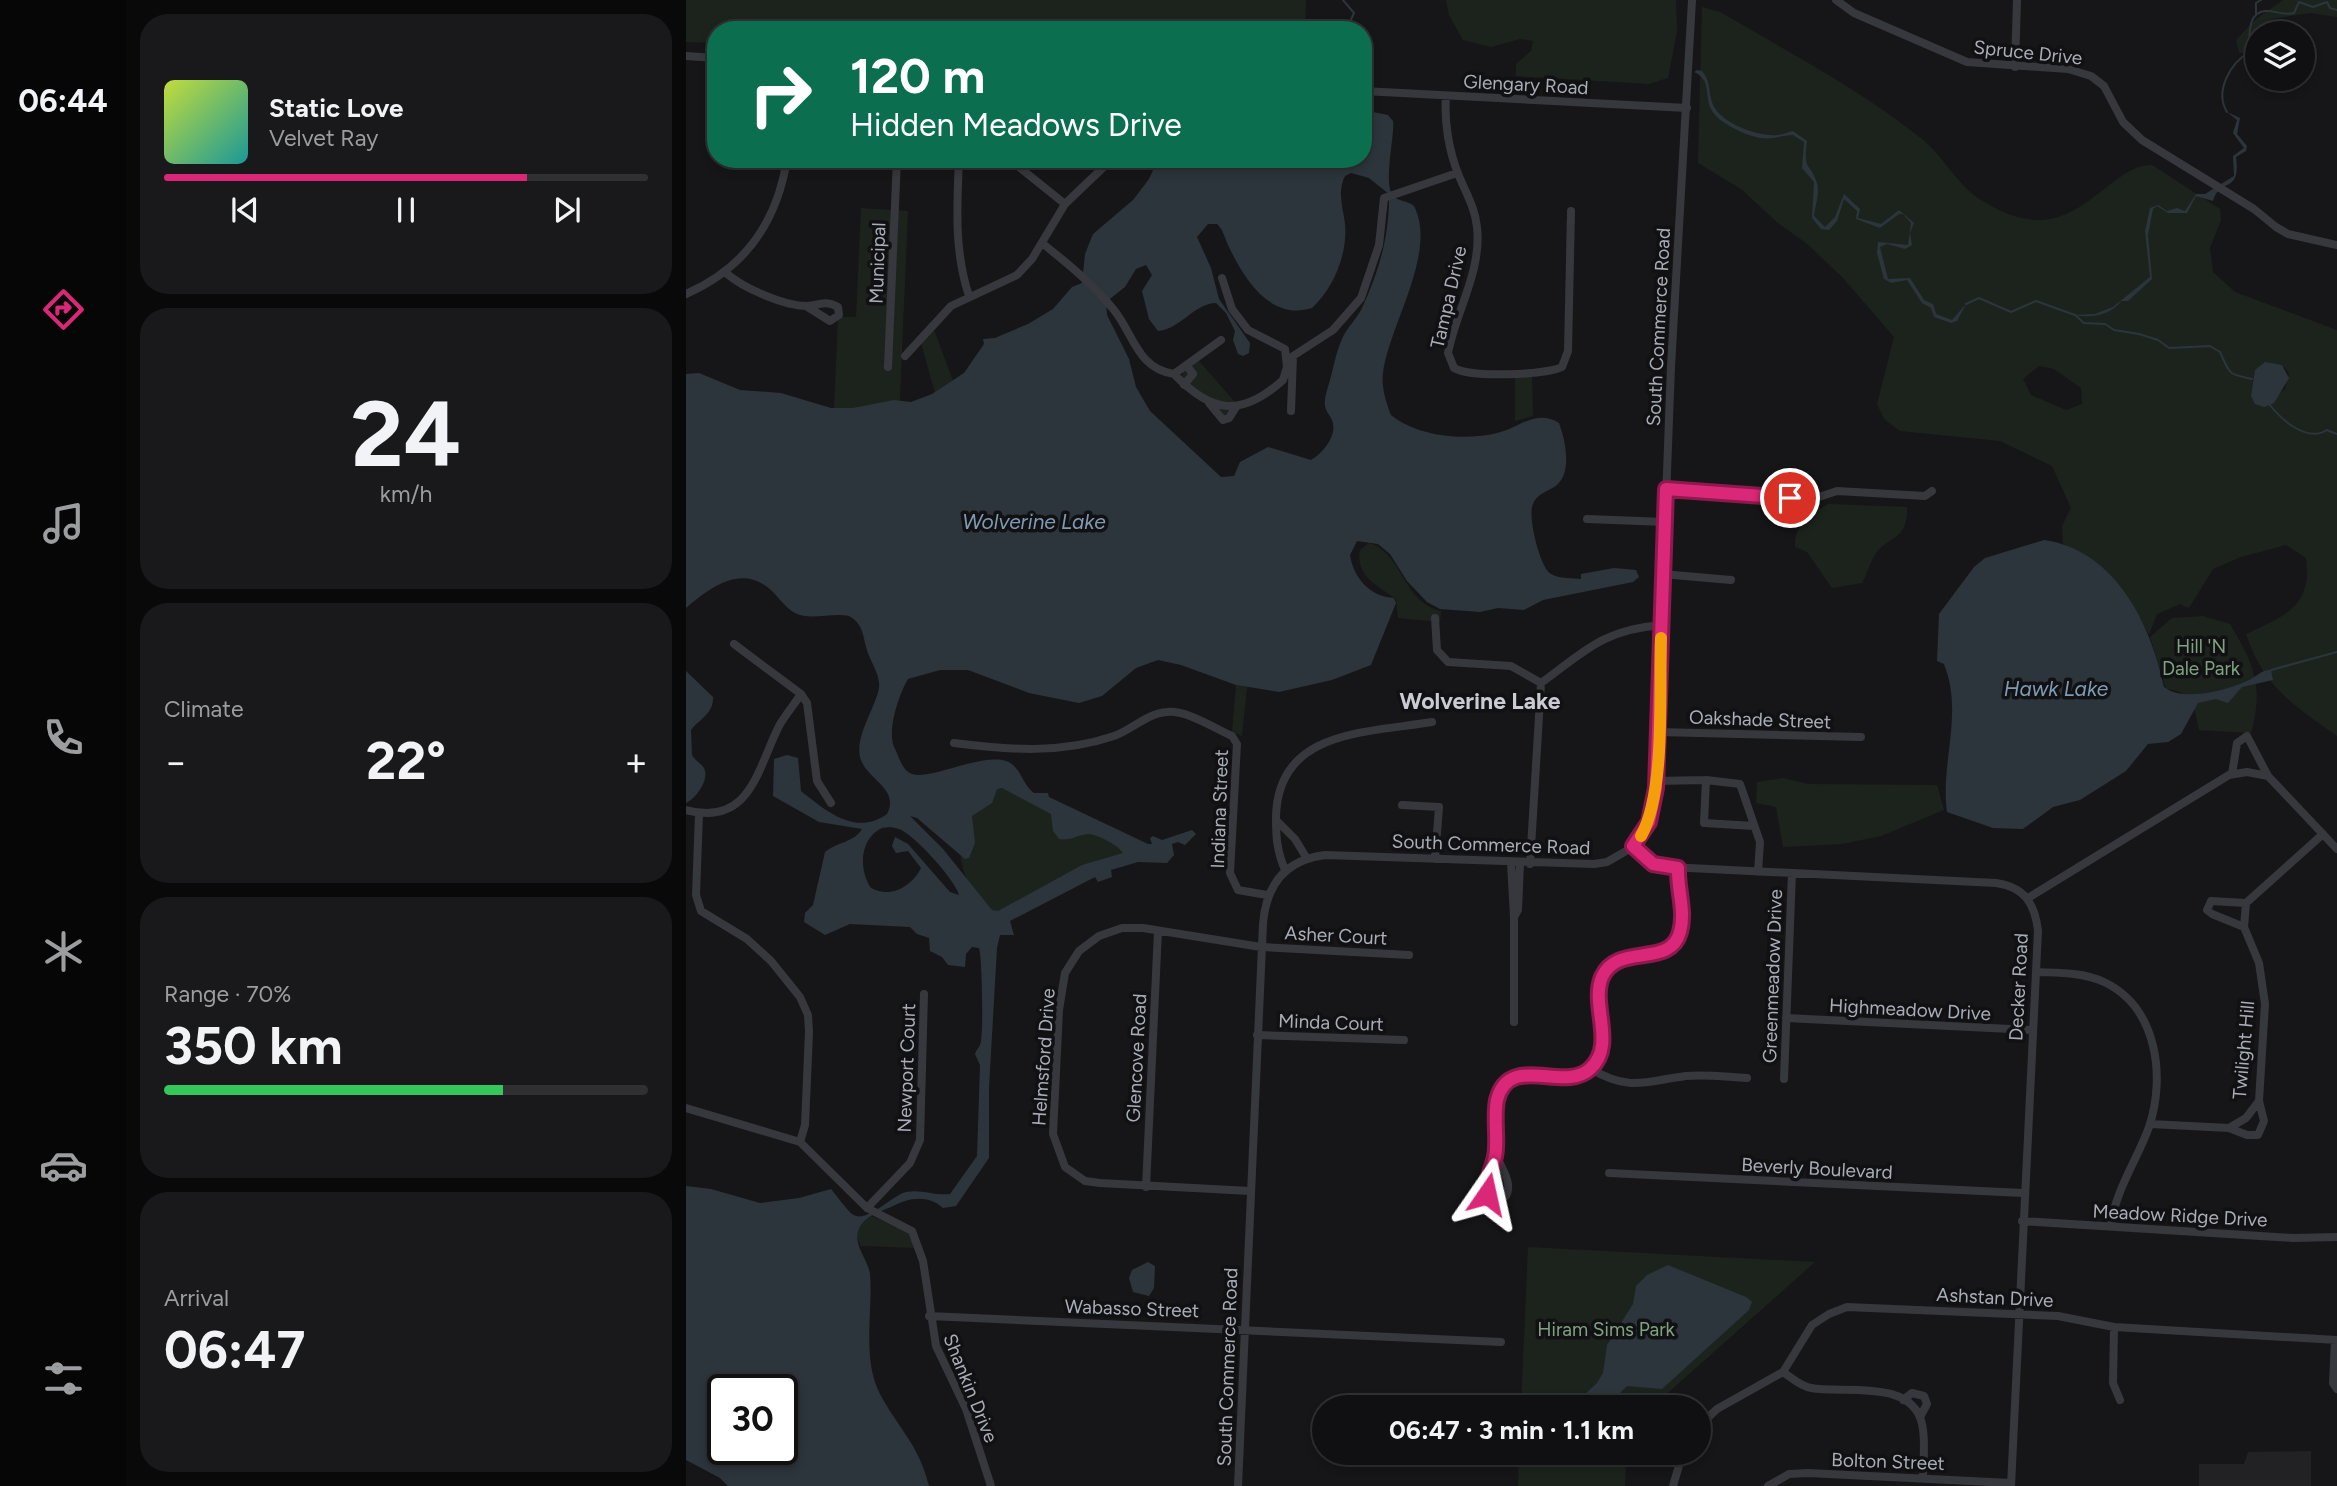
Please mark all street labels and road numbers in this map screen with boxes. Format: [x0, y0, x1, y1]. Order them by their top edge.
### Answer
street label: Spruce Drive [1972, 35, 2083, 70]
street label: Glengary Road [1463, 70, 1589, 99]
street label: Municipal [865, 222, 890, 304]
street label: South Commerce Road [1642, 227, 1675, 427]
street label: Tampa Drive [1426, 244, 1471, 351]
street label: Oakshade Street [1689, 706, 1831, 733]
street label: Indiana Street [1206, 749, 1233, 869]
street label: South Commerce Road [1391, 830, 1591, 859]
street label: Greenmeadow Drive [1758, 889, 1787, 1063]
street label: Asher Court [1284, 921, 1388, 950]
street label: Decker Road [2004, 933, 2033, 1042]
street label: Helmsford Drive [1027, 987, 1060, 1127]
street label: Glencove Road [1122, 993, 1151, 1123]
street label: Highmeadow Drive [1828, 994, 1992, 1025]
street label: Twilight Hill [2228, 1000, 2259, 1100]
street label: Newport Court [893, 1003, 920, 1133]
street label: Minda Court [1278, 1009, 1384, 1036]
street label: Beverly Boulevard [1741, 1153, 1893, 1184]
street label: Meadow Ridge Drive [2092, 1199, 2268, 1232]
street label: South Commerce Road [1213, 1267, 1242, 1467]
street label: Ashstan Drive [1936, 1283, 2054, 1312]
street label: Wabasso Street [1064, 1295, 1200, 1322]
street label: Shankin Drive [938, 1330, 1003, 1446]
street label: Bolton Street [1831, 1448, 1945, 1475]

